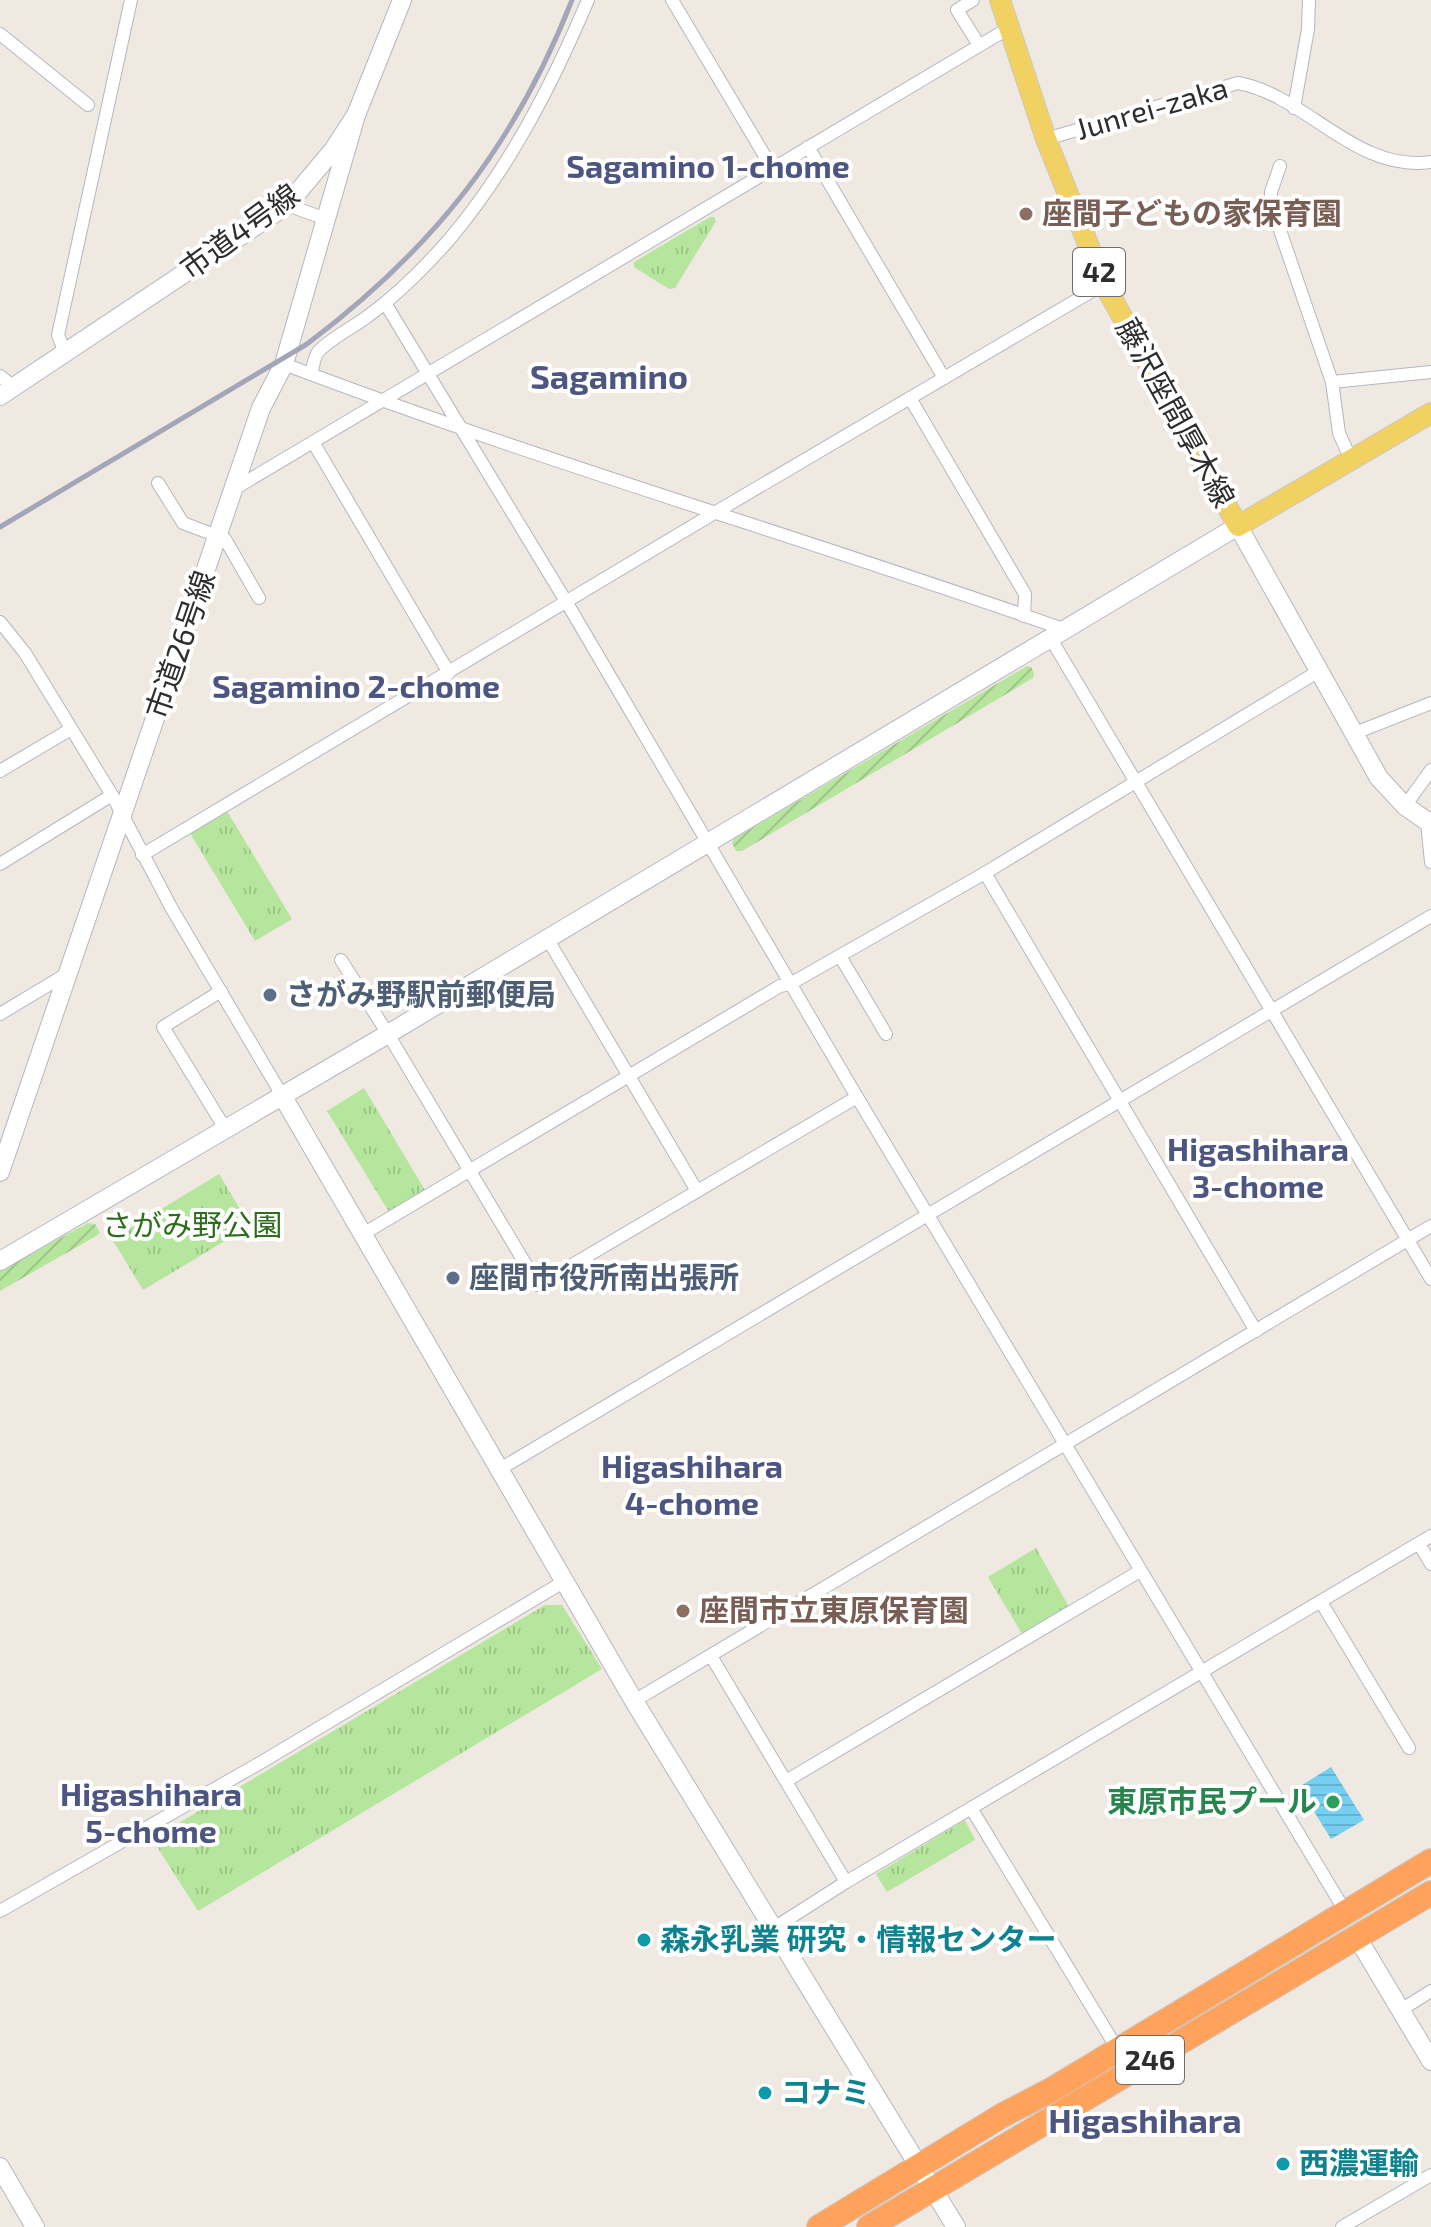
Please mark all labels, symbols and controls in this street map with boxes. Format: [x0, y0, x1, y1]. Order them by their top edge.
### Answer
street label: Junrei-zaka [1071, 68, 1232, 146]
district label: Sagamino 1-chome [566, 146, 850, 184]
street label: 市道4号線 [172, 175, 305, 286]
place label: 座間子どもの家保育園 [1042, 194, 1342, 230]
marker: 座間子どもの家保育園 [1017, 205, 1035, 223]
road number: 42 [1073, 248, 1125, 296]
street label: 藤沢座間厚木線 [1110, 311, 1243, 513]
district label: Sagamino [530, 355, 688, 396]
street label: 市道26号線 [137, 566, 221, 723]
district label: Sagamino 2-chome [212, 666, 500, 704]
place label: さがみ野駅前郵便局 [286, 975, 556, 1011]
marker: さがみ野駅前郵便局 [261, 986, 279, 1004]
district label: Higashihara 3-chome [1167, 1129, 1349, 1204]
park label: さがみ野公園 [102, 1206, 282, 1242]
place label: 座間市役所南出張所 [469, 1258, 739, 1294]
marker: 座間市役所南出張所 [444, 1269, 462, 1287]
district label: Higashihara 4-chome [601, 1446, 783, 1521]
place label: 座間市立東原保育園 [699, 1591, 969, 1627]
marker: 座間市立東原保育園 [674, 1602, 692, 1620]
district label: Higashihara 5-chome [60, 1774, 242, 1849]
place label: 東原市民プール [1107, 1782, 1317, 1818]
marker: 東原市民プール [1324, 1793, 1342, 1811]
place label: 森永乳業 研究・情報センター [660, 1920, 1056, 1956]
marker: 森永乳業 研究・情報センター [635, 1931, 653, 1949]
road number: 246 [1116, 2036, 1184, 2084]
place label: コナミ [781, 2073, 871, 2109]
marker: コナミ [756, 2084, 774, 2102]
district label: Higashihara [1048, 2099, 1242, 2140]
place label: 西濃運輸 [1299, 2144, 1419, 2180]
marker: 西濃運輸 [1274, 2155, 1292, 2173]

